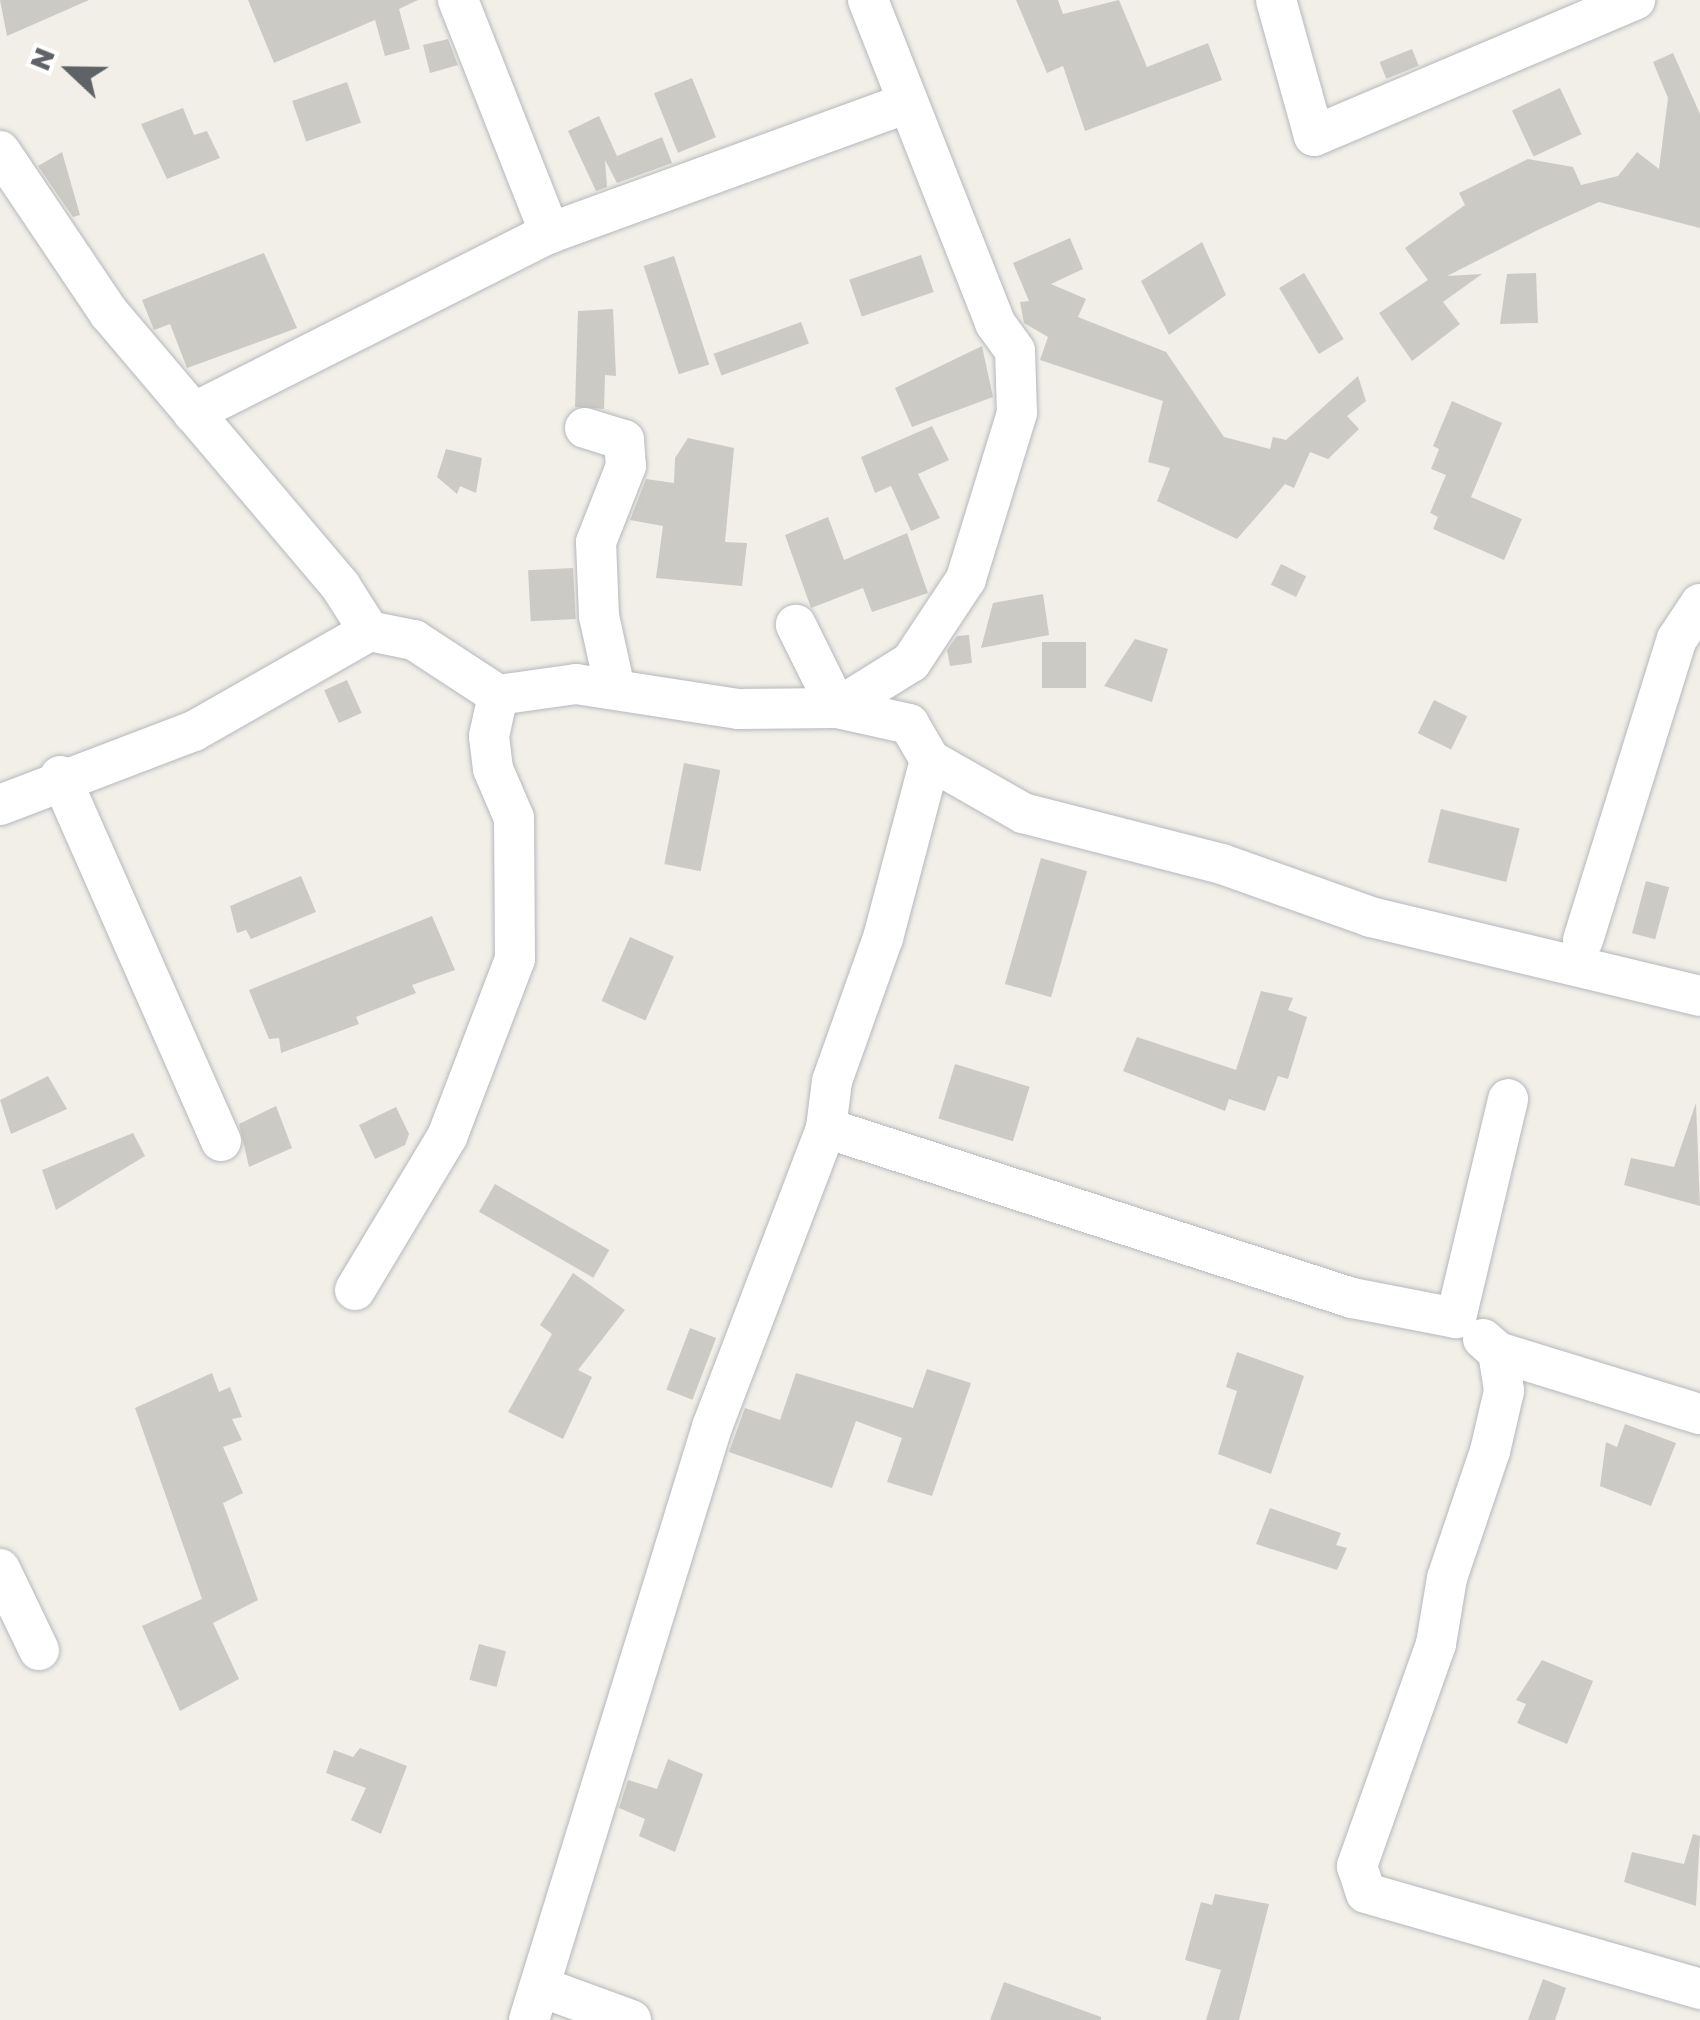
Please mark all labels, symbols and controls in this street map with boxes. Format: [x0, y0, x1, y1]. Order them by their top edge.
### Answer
north arrow [20, 20, 120, 120]
text: N [22, 43, 61, 75]

